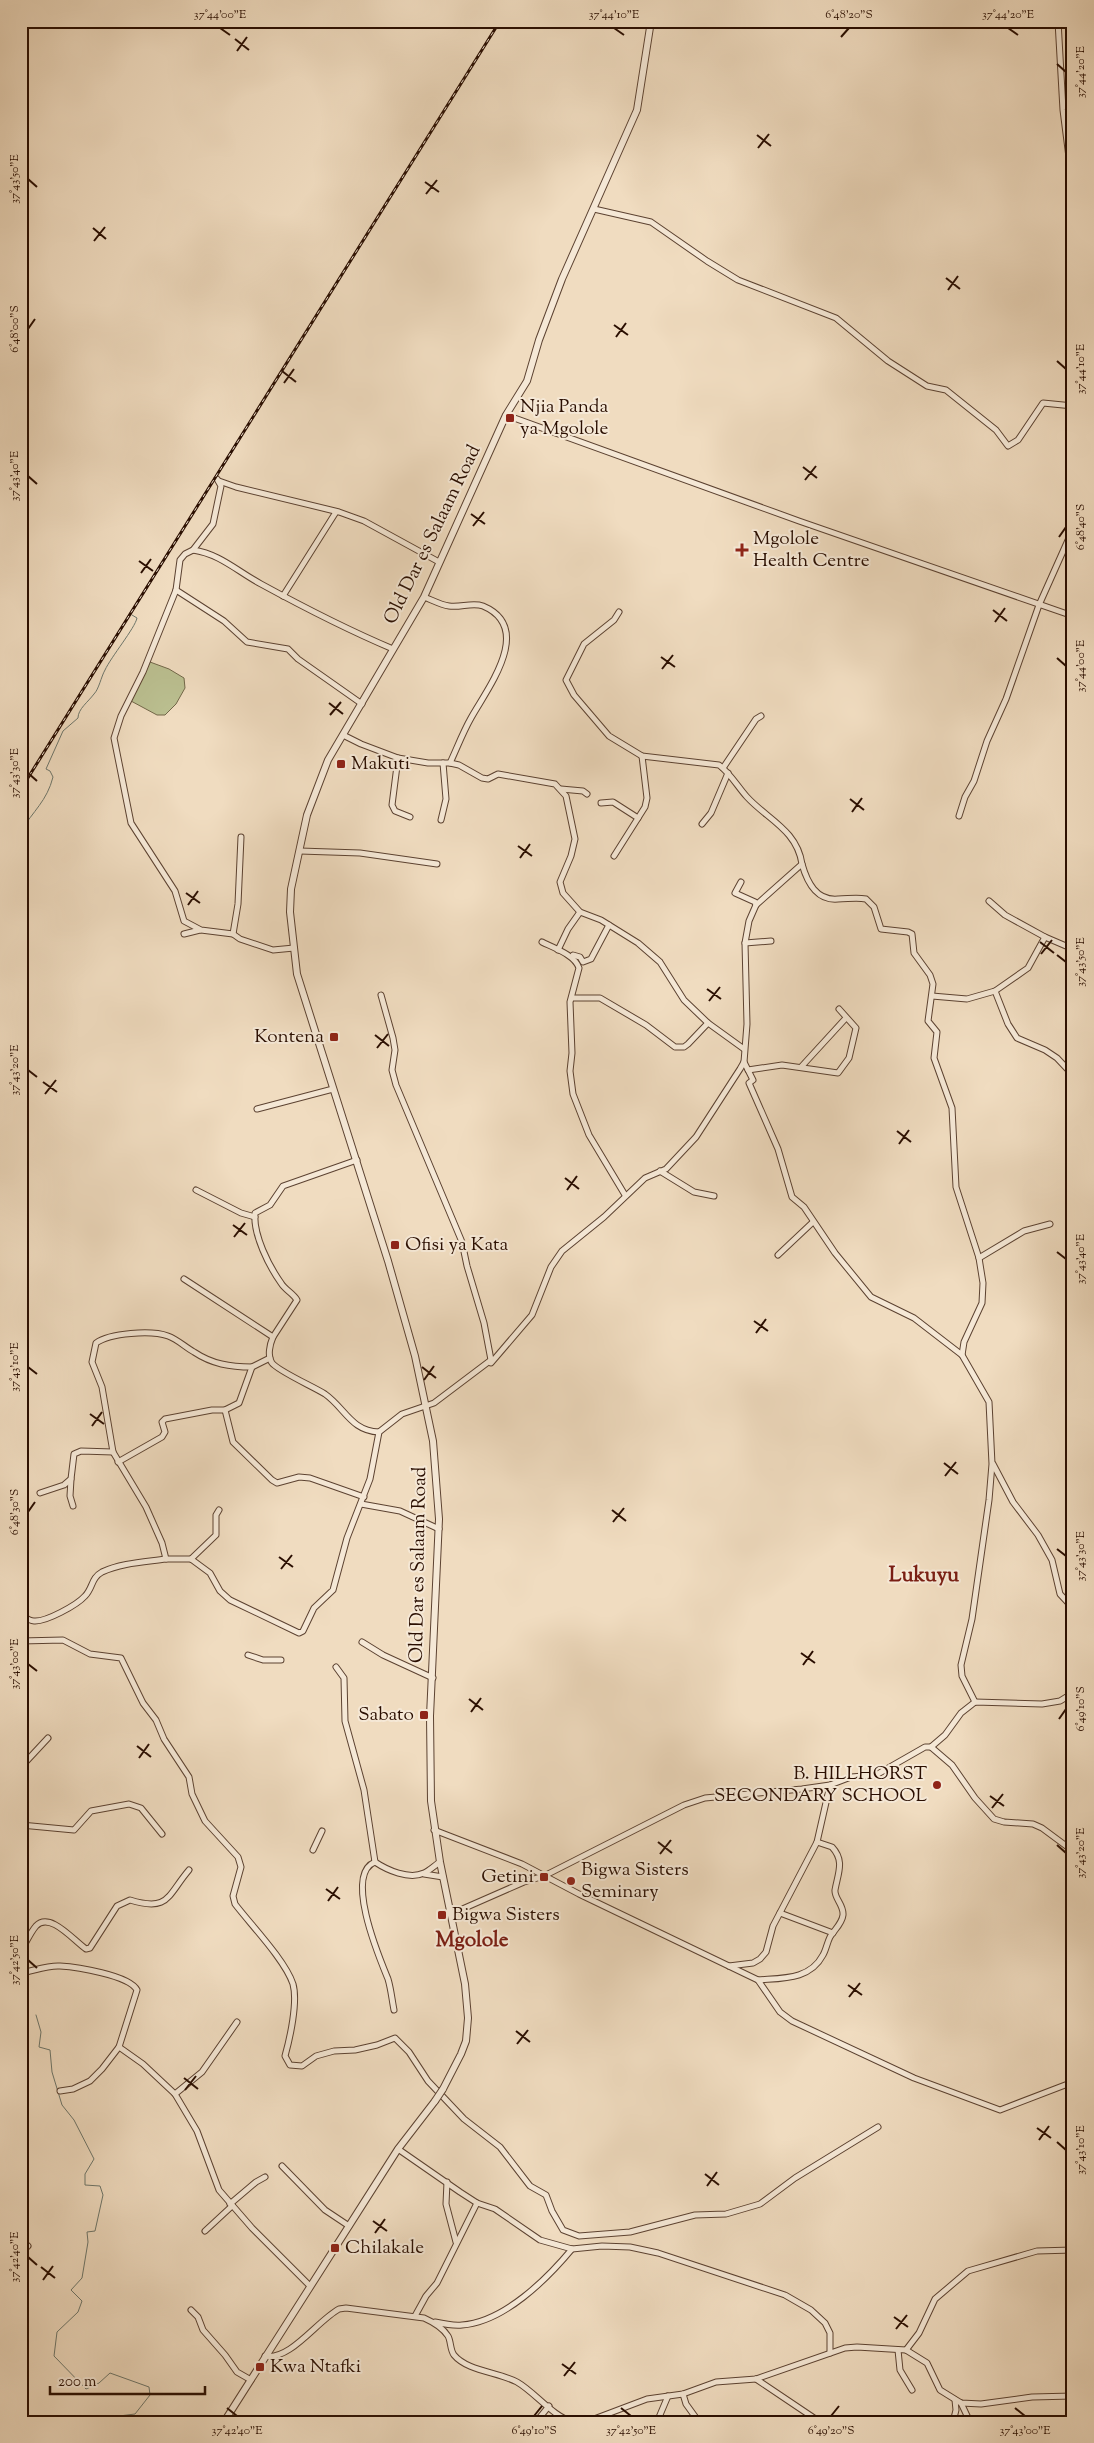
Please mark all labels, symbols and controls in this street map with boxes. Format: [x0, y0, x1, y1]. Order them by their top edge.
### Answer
text: 37°44'00"E [194, 6, 247, 24]
text: 37°44'10"E [589, 6, 640, 24]
text: 6°48'20"S [825, 6, 873, 24]
text: 37°44'20"E [982, 6, 1035, 24]
text: 37°44'20"E [1072, 45, 1090, 98]
text: 37°43'50"E [6, 153, 24, 204]
text: 6°48'00"S [6, 305, 24, 353]
text: 37°44'10"E [1072, 343, 1090, 394]
place label: Njia Panda ya Mgolole [520, 394, 609, 443]
marker: Njia Panda ya Mgolole [504, 412, 516, 424]
street label: Old Dar es Salaam Road [378, 441, 488, 629]
text: 37°43'40"E [6, 450, 24, 501]
text: 6°48'40"S [1072, 504, 1090, 550]
place label: Mgolole Health Centre [753, 526, 870, 575]
marker: Mgolole Health Centre [735, 543, 749, 557]
text: 37°44'00"E [1072, 639, 1090, 692]
text: 37°43'30"E [6, 747, 24, 798]
place label: Makuti [351, 751, 410, 778]
marker: Makuti [335, 758, 347, 770]
text: 37°43'50"E [1072, 936, 1090, 987]
place label: Kontena [254, 1024, 324, 1051]
marker: Kontena [328, 1031, 340, 1043]
text: 37°43'20"E [6, 1044, 24, 1096]
place label: Ofisi ya Kata [405, 1232, 509, 1259]
text: 37°43'40"E [1072, 1233, 1090, 1284]
marker: Ofisi ya Kata [389, 1239, 401, 1251]
text: 37°43'10"E [6, 1342, 24, 1392]
street label: Old Dar es Salaam Road [404, 1466, 434, 1664]
text: 6°48'30"S [6, 1489, 24, 1535]
text: 37°43'30"E [1072, 1530, 1090, 1581]
district label: Lukuyu [889, 1561, 960, 1591]
text: 37°43'00"E [6, 1638, 24, 1690]
text: 6°49'10"S [1072, 1686, 1090, 1732]
place label: Sabato [358, 1702, 414, 1729]
marker: Sabato [418, 1709, 430, 1721]
place label: B. HILLHORST SECONDARY SCHOOL [714, 1761, 928, 1810]
marker: B. HILLHORST SECONDARY SCHOOL [931, 1779, 943, 1791]
text: 37°43'20"E [1072, 1827, 1090, 1879]
place label: Bigwa Sisters Seminary [581, 1857, 689, 1906]
place label: Getini [481, 1864, 534, 1891]
marker: Getini [538, 1871, 550, 1883]
marker: Bigwa Sisters Seminary [565, 1875, 577, 1887]
place label: Bigwa Sisters [452, 1902, 560, 1929]
marker: Bigwa Sisters [436, 1909, 448, 1921]
district label: Mgolole [436, 1926, 509, 1956]
text: 37°42'50"E [6, 1934, 24, 1985]
text: 37°43'10"E [1072, 2125, 1090, 2175]
text: 37°42'40"E [6, 2231, 24, 2282]
place label: Chilakale [345, 2235, 424, 2262]
marker: Chilakale [329, 2242, 341, 2254]
place label: Kwa Ntafki [270, 2354, 361, 2381]
marker: Kwa Ntafki [254, 2361, 266, 2373]
scale bar [50, 2363, 205, 2395]
text: 200 m [58, 2372, 97, 2393]
text: 37°42'40"E [212, 2422, 263, 2440]
text: 6°49'10"S [511, 2422, 557, 2440]
text: 37°42'50"E [606, 2422, 657, 2440]
text: 6°49'20"S [808, 2422, 854, 2440]
text: 37°43'00"E [999, 2422, 1051, 2440]

